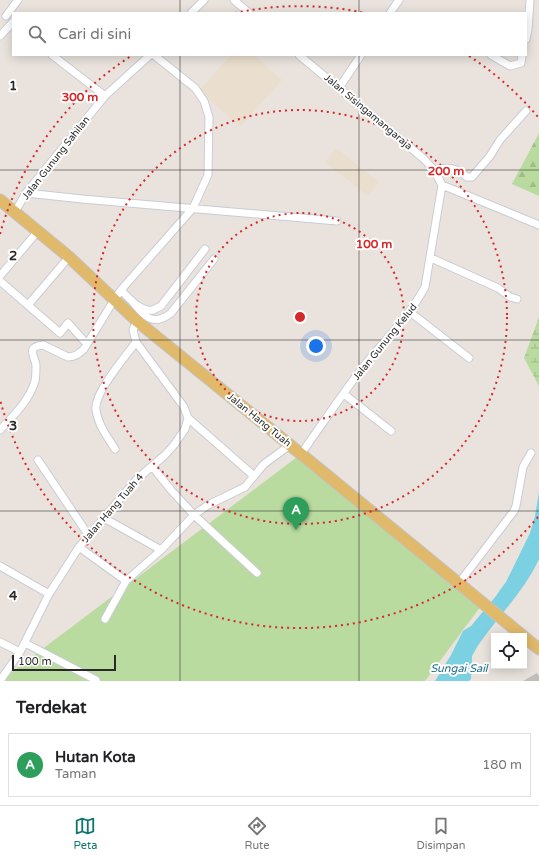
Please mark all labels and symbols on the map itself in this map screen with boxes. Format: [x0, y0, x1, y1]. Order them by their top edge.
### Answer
street label: Jalan Sisingamangaraja [321, 72, 415, 152]
text: 1 [9, 78, 17, 94]
text: 300 m [62, 90, 98, 104]
street label: Jalan Gunung Sahilan [20, 114, 92, 202]
text: 200 m [428, 164, 464, 178]
text: 100 m [356, 237, 392, 251]
text: 2 [9, 248, 17, 264]
street label: Jalan Gunung Kelud [350, 301, 420, 383]
centre of rings [293, 310, 307, 324]
your location [306, 336, 326, 356]
street label: Jalan Hang Tuah [225, 391, 293, 449]
text: 3 [9, 418, 17, 434]
street label: Jalan Hang Tuah 4 [80, 471, 146, 545]
pin: A [283, 497, 309, 530]
text: 4 [9, 588, 18, 604]
scale bar [12, 653, 116, 672]
water label: Sungai Sail [430, 662, 489, 675]

